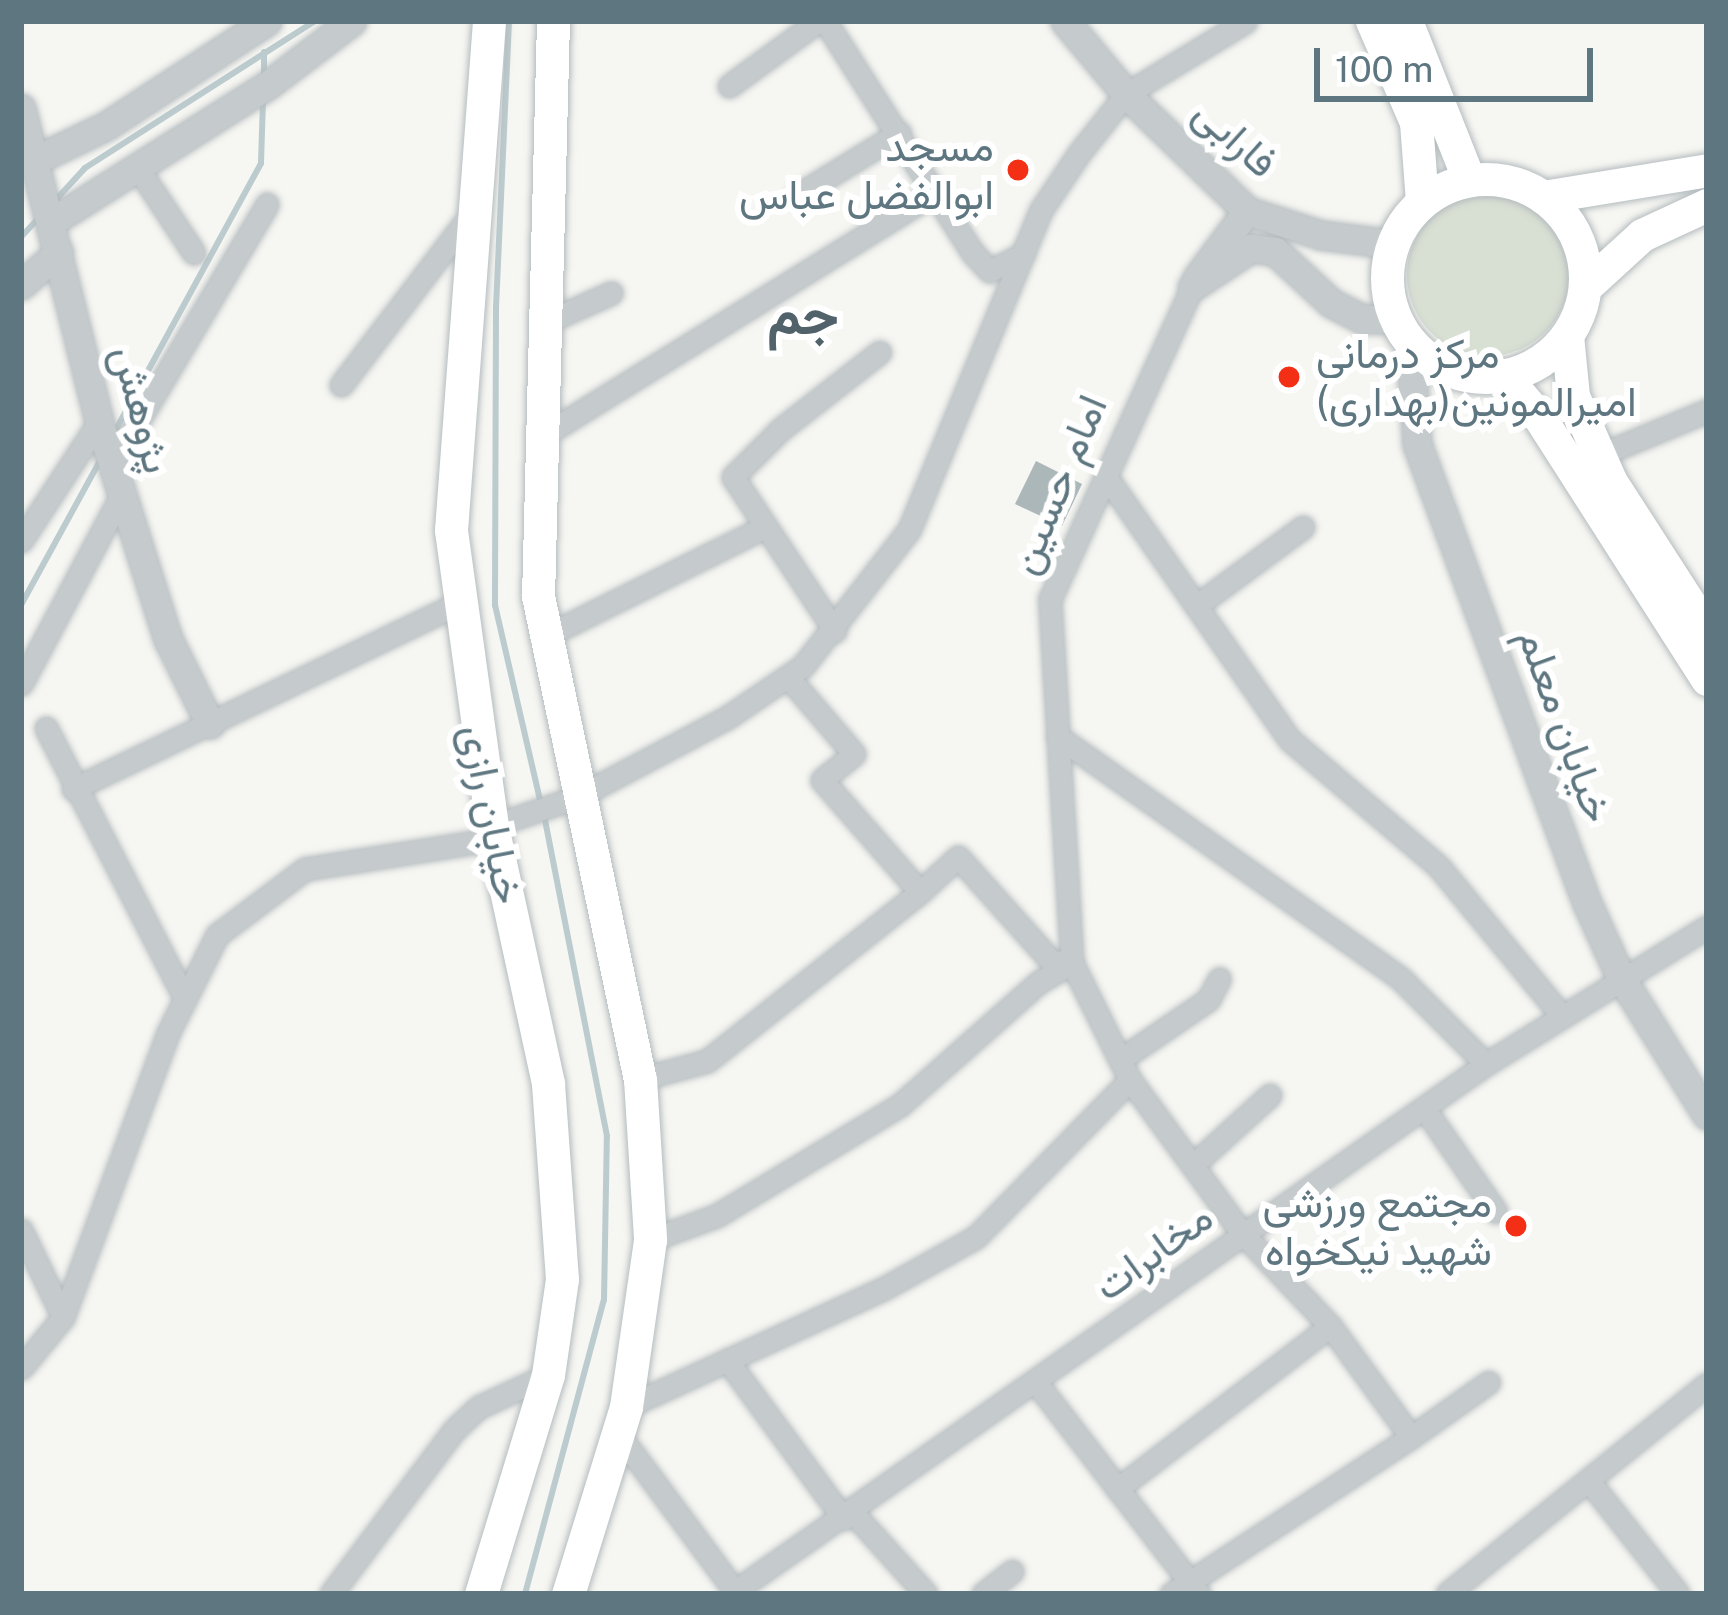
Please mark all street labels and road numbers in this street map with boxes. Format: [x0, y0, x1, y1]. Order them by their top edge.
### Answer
street label: فارابی [1184, 86, 1288, 188]
street label: پژوهش [102, 340, 184, 478]
street label: امام حسین [997, 387, 1117, 581]
street label: خیابان معلم [1508, 621, 1624, 829]
street label: خیابان رازی [451, 720, 535, 908]
street label: مخابرات [1084, 1191, 1222, 1311]

